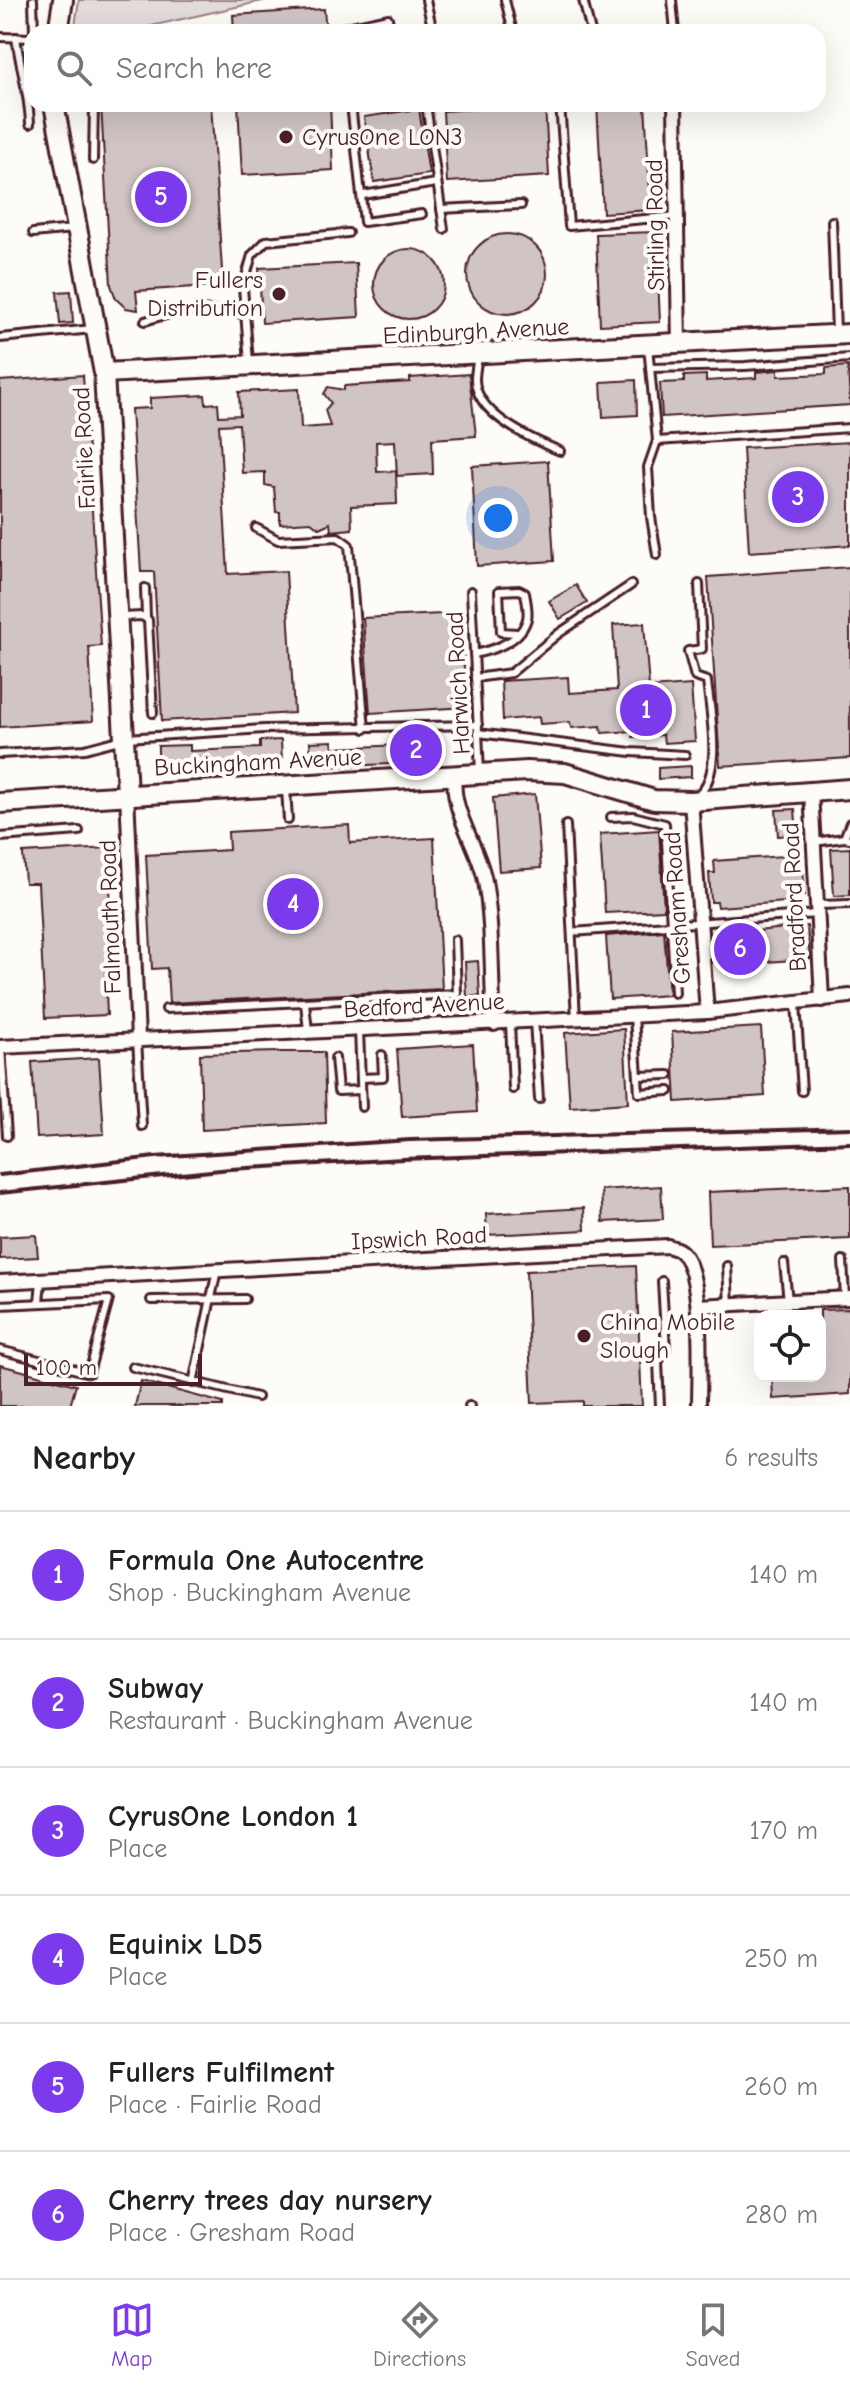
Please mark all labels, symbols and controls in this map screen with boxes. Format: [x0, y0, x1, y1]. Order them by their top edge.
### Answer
search box [24, 24, 826, 112]
icon: search [52, 46, 96, 90]
text: Search here [116, 51, 272, 86]
place label: CyrusOne LON3 [302, 123, 463, 151]
marker: CyrusOne LON3 [277, 128, 295, 146]
street label: Stirling Road [640, 159, 670, 291]
pin: 5 [135, 167, 187, 227]
place label: Fullers Distribution [147, 266, 263, 322]
marker: Fullers Distribution [270, 285, 288, 303]
street label: Edinburgh Avenue [382, 312, 570, 350]
street label: Fairlie Road [67, 386, 101, 510]
pin: 3 [772, 467, 824, 527]
your location [478, 498, 518, 538]
street label: Harwich Road [440, 611, 476, 755]
pin: 1 [620, 680, 672, 740]
pin: 2 [390, 720, 442, 780]
street label: Buckingham Avenue [153, 743, 363, 781]
street label: Bradford Road [776, 822, 812, 972]
street label: Gresham Road [658, 831, 696, 985]
street label: Falmouth Road [93, 839, 127, 995]
pin: 4 [267, 874, 319, 934]
pin: 6 [714, 919, 766, 979]
street label: Bedford Avenue [343, 987, 505, 1023]
street label: Ipswich Road [350, 1220, 488, 1256]
place label: China Mobile Slough [600, 1308, 735, 1364]
map controls [754, 1310, 826, 1382]
button: locate [754, 1310, 826, 1382]
marker: China Mobile Slough [575, 1327, 593, 1345]
scale bar [24, 1350, 202, 1386]
text: 100 m [36, 1355, 97, 1381]
text: Nearby [32, 1438, 135, 1478]
text: 6 results [724, 1443, 818, 1473]
text: Formula One Autocentre [108, 1543, 424, 1578]
text: 1 [53, 1560, 63, 1590]
text: 140 m [749, 1560, 818, 1590]
text: Shop · Buckingham Avenue [108, 1578, 411, 1608]
text: Subway [108, 1671, 203, 1706]
text: 2 [52, 1688, 64, 1718]
text: 140 m [749, 1688, 818, 1718]
text: Restaurant · Buckingham Avenue [108, 1706, 473, 1736]
text: CyrusOne London 1 [108, 1799, 358, 1834]
text: 3 [52, 1816, 64, 1846]
text: 170 m [749, 1816, 818, 1846]
text: Place [108, 1834, 167, 1864]
text: Equinix LD5 [108, 1927, 263, 1962]
text: 4 [52, 1944, 64, 1974]
text: 250 m [744, 1944, 818, 1974]
text: Place [108, 1962, 167, 1992]
text: Fullers Fulfilment [108, 2055, 334, 2090]
text: 5 [51, 2072, 65, 2102]
text: 260 m [744, 2072, 818, 2102]
text: Place · Fairlie Road [108, 2090, 322, 2120]
text: Cherry trees day nursery [108, 2183, 432, 2218]
text: 6 [51, 2200, 65, 2230]
text: 280 m [745, 2200, 818, 2230]
text: Place · Gresham Road [108, 2218, 355, 2248]
tab: Map [110, 2298, 154, 2372]
tab: Directions [373, 2298, 466, 2372]
tab: Saved [685, 2298, 740, 2372]

